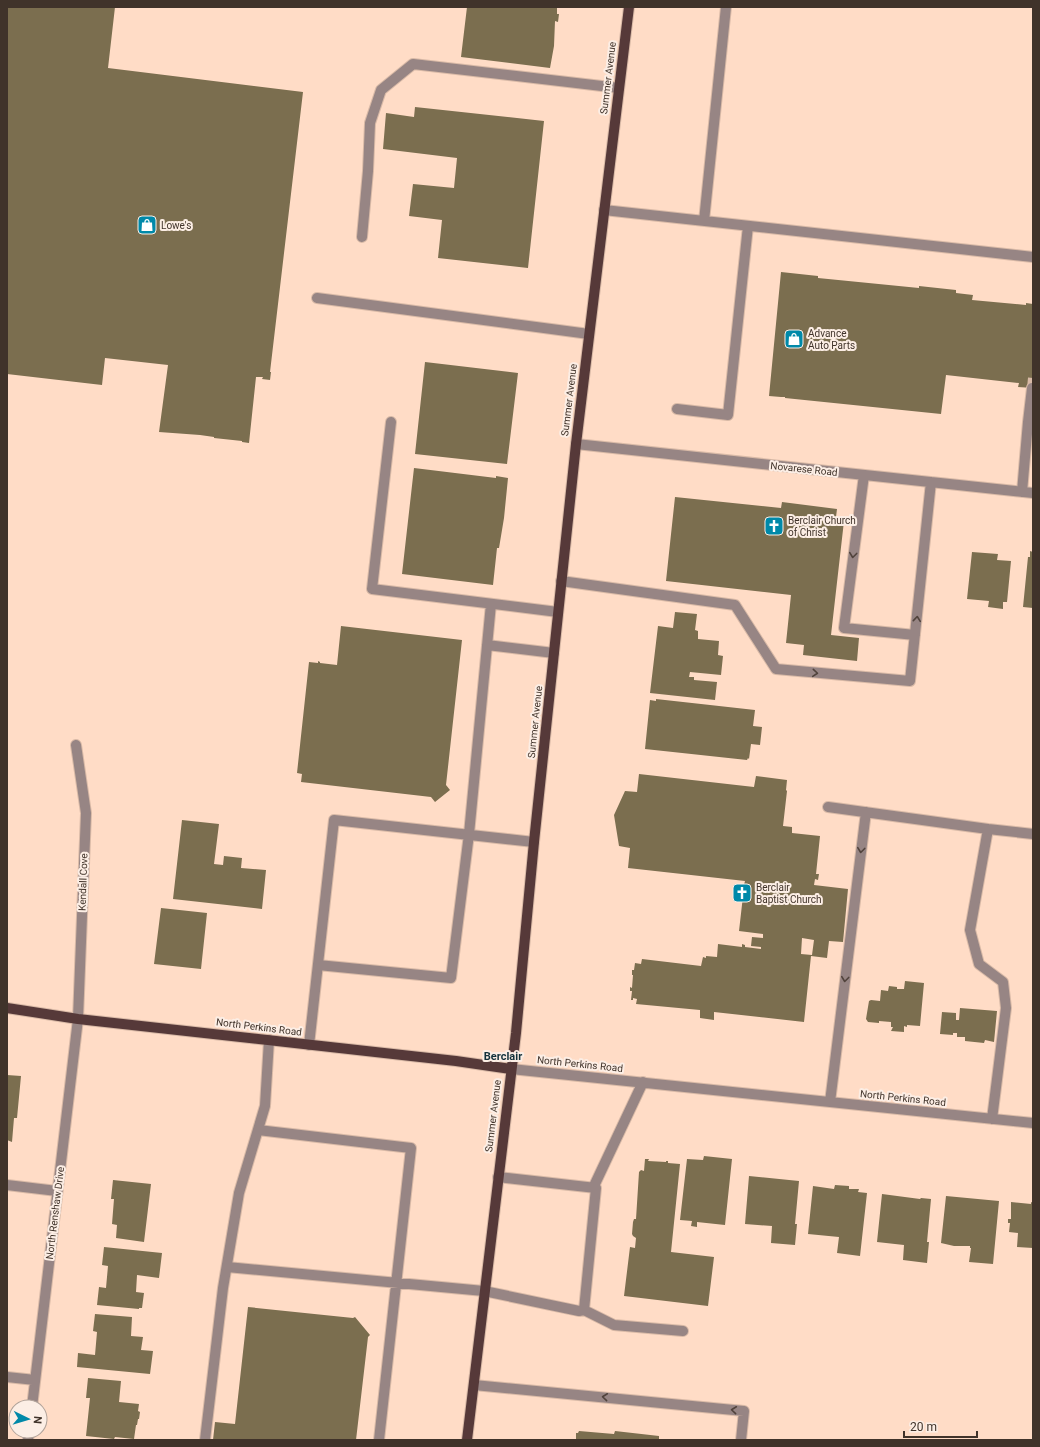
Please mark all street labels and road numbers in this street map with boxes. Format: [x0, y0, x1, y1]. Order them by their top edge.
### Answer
street label: Summer Avenue [598, 41, 618, 115]
street label: Summer Avenue [559, 363, 579, 437]
street label: Novarese Road [770, 460, 838, 478]
street label: Summer Avenue [526, 685, 544, 759]
street label: Kendall Cove [76, 853, 90, 911]
street label: North Perkins Road [216, 1016, 302, 1038]
street label: North Perkins Road [537, 1054, 623, 1074]
street label: Summer Avenue [483, 1079, 503, 1153]
street label: North Perkins Road [860, 1088, 946, 1108]
street label: North Renshaw Drive [44, 1166, 66, 1260]

